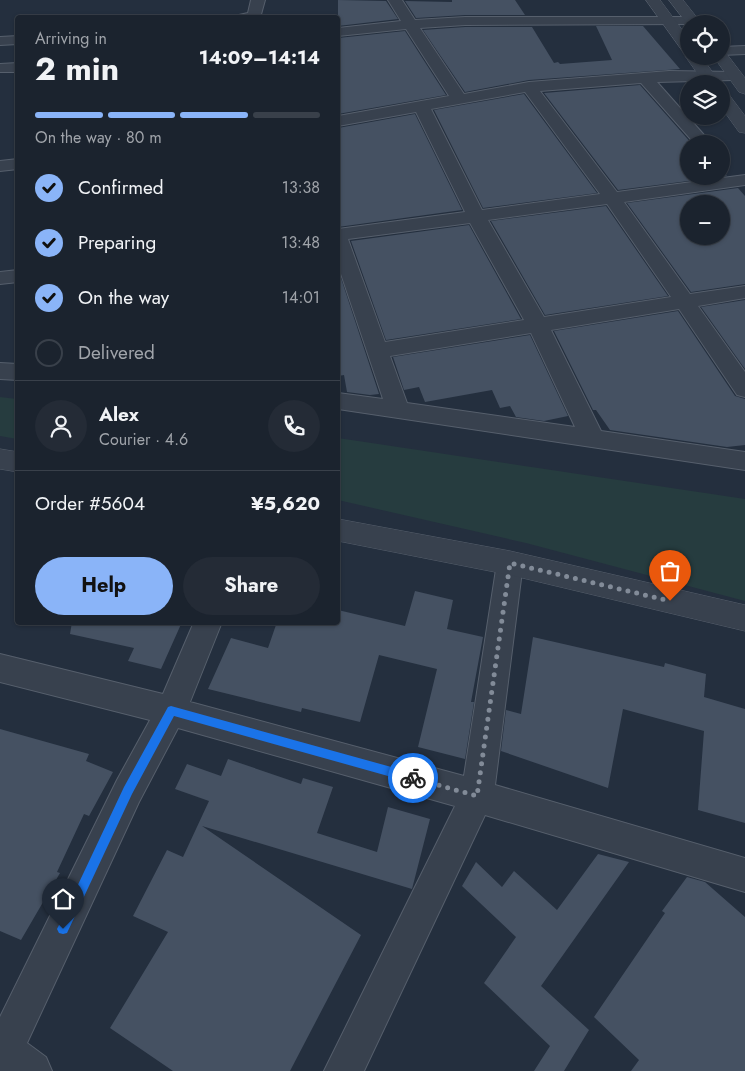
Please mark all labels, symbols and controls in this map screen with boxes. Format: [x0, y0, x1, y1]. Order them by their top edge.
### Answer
map controls [680, 15, 730, 245]
button: locate [680, 15, 730, 65]
text: Arriving in [35, 27, 107, 50]
text: 14:09–14:14 [199, 44, 320, 71]
text: 2 min [35, 46, 119, 92]
button: layers [680, 75, 730, 125]
text: On the way · 80 m [35, 126, 162, 149]
button: + [680, 135, 730, 185]
icon: check [35, 174, 63, 202]
text: Confirmed [78, 174, 164, 201]
text: 13:38 [282, 176, 320, 199]
button: − [680, 195, 730, 245]
icon: check [35, 229, 63, 257]
text: Preparing [78, 229, 156, 256]
text: 13:48 [281, 231, 320, 254]
icon: check [35, 284, 63, 312]
text: On the way [78, 284, 169, 311]
text: 14:01 [282, 286, 320, 309]
text: Delivered [78, 339, 155, 366]
button: person [35, 400, 87, 452]
button: phone [268, 400, 320, 452]
text: Alex [99, 401, 139, 428]
text: Courier · 4.6 [99, 428, 188, 451]
text: Order #5604 [35, 490, 145, 517]
text: ¥5,620 [251, 490, 320, 517]
pin [649, 550, 691, 601]
button: Help [35, 557, 173, 615]
button: Share [183, 557, 320, 615]
icon: bag [656, 557, 684, 585]
courier [388, 753, 438, 803]
icon: bike [399, 764, 427, 792]
pin [42, 878, 84, 929]
icon: home [49, 885, 77, 913]

